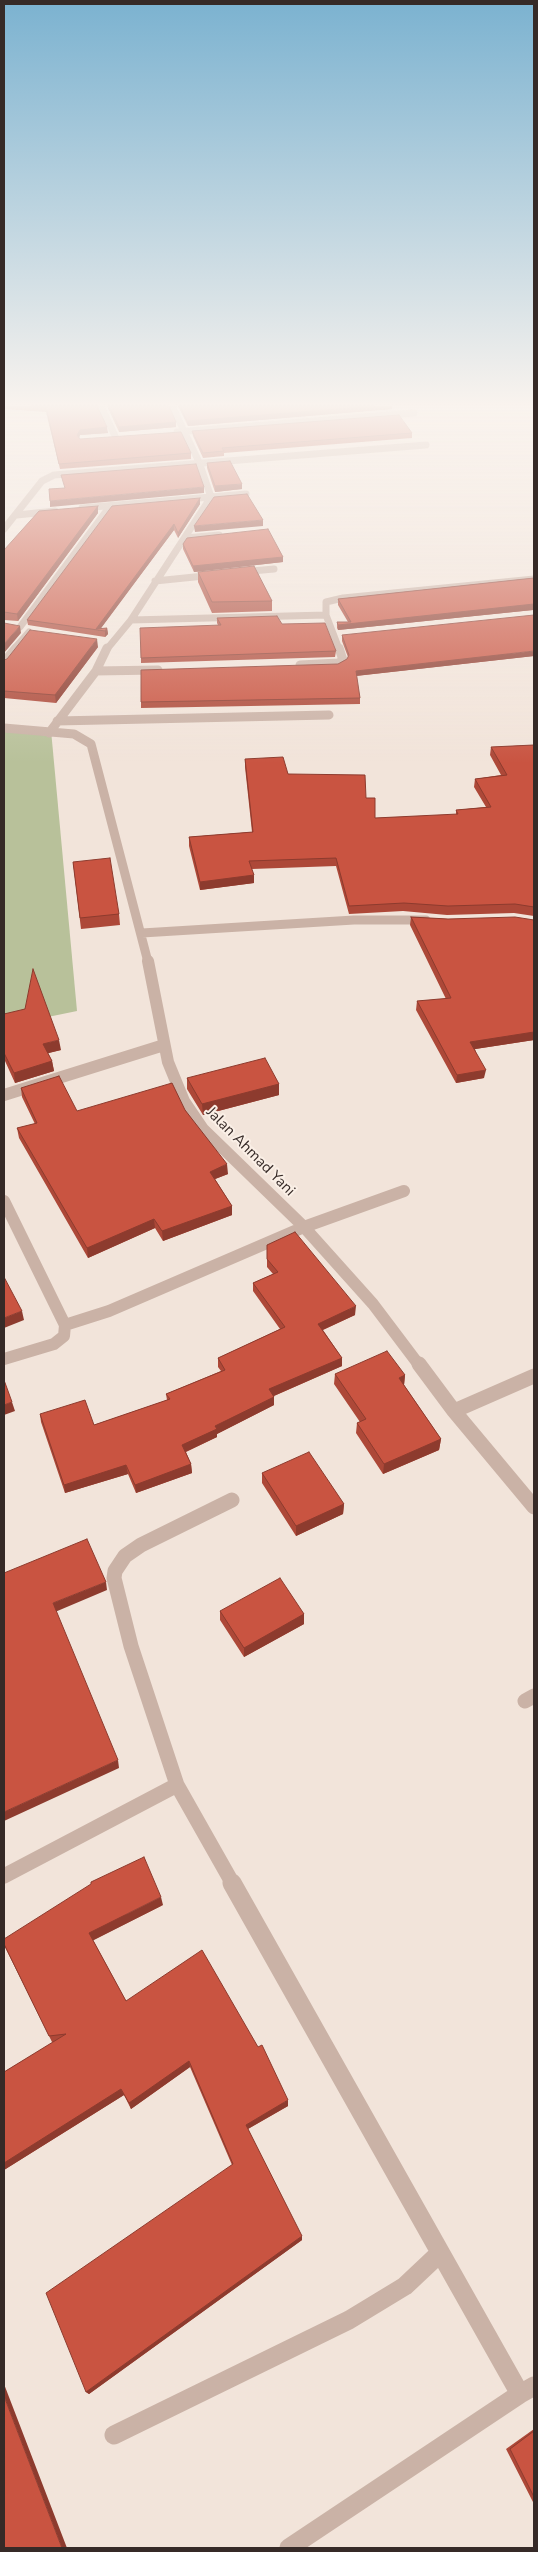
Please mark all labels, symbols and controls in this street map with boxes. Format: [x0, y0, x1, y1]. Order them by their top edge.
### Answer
street label: Jalan Ahmad Yani [202, 1104, 298, 1200]

